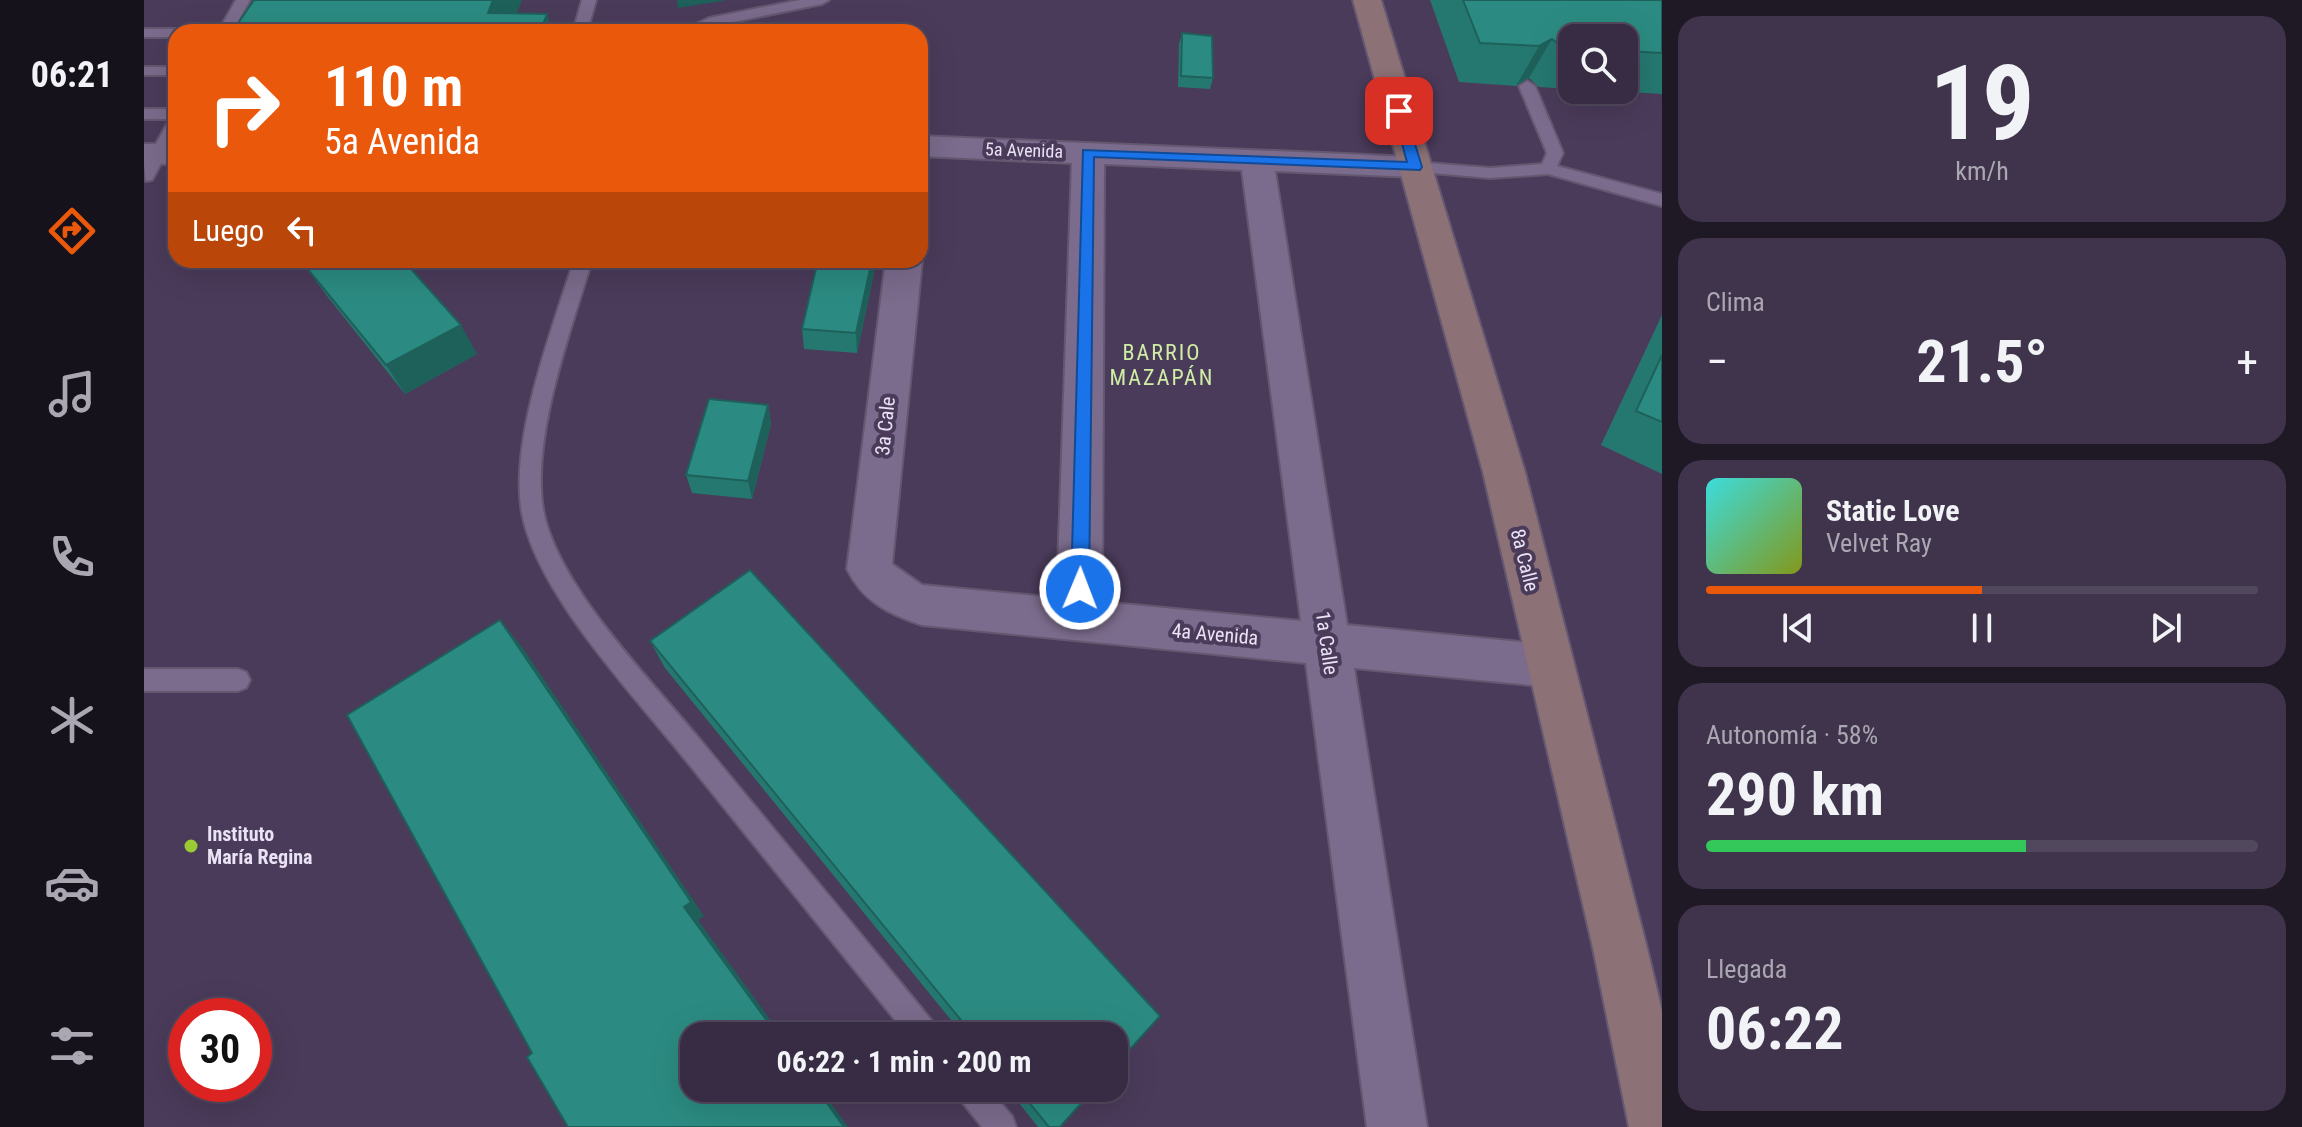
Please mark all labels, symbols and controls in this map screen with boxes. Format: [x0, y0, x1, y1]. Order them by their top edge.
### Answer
map controls [1558, 24, 1638, 104]
button: search [1558, 24, 1638, 104]
text: 19 [1929, 43, 2035, 164]
text: 06:21 [31, 54, 113, 96]
text: 110 m [324, 54, 463, 120]
icon: right [192, 56, 296, 160]
pin [1365, 77, 1433, 145]
icon: arrive [1377, 89, 1421, 133]
text: 5a Avenida [324, 121, 480, 163]
street label: 5a Avenida [985, 138, 1063, 162]
text: km/h [1955, 156, 2009, 186]
icon: directions [44, 203, 100, 259]
icon: left [280, 208, 324, 252]
text: Luego [192, 213, 264, 248]
text: Clima [1706, 287, 1765, 317]
text: 21.5° [1916, 326, 2048, 397]
text: − [1706, 336, 1728, 388]
text: + [2236, 336, 2258, 388]
district label: BARRIO MAZAPÁN [1110, 340, 1214, 390]
icon: music [44, 366, 100, 422]
street label: 3a Cale [870, 395, 900, 457]
text: Static Love [1826, 493, 1960, 528]
street label: 8a Calle [1506, 526, 1544, 594]
text: Velvet Ray [1826, 528, 1932, 558]
icon: phone [44, 529, 100, 585]
position arrow [1038, 547, 1122, 631]
icon: previous [1776, 606, 1820, 650]
icon: pause [1960, 606, 2004, 650]
icon: next [2144, 606, 2188, 650]
street label: 1a Calle [1311, 610, 1343, 676]
street label: 4a Avenida [1171, 618, 1259, 650]
icon: climate [44, 692, 100, 748]
text: Autonomía · 58% [1706, 720, 1878, 750]
text: 290 km [1706, 759, 1884, 830]
place label: Instituto María Regina [207, 822, 313, 869]
marker: Instituto María Regina [182, 837, 200, 855]
icon: car [44, 855, 100, 911]
text: Llegada [1706, 954, 1787, 984]
text: 06:22 [1706, 993, 1844, 1064]
speed limit sign: 30 [168, 998, 272, 1102]
icon: filters [44, 1018, 100, 1074]
text: 06:22 · 1 min · 200 m [777, 1044, 1031, 1079]

